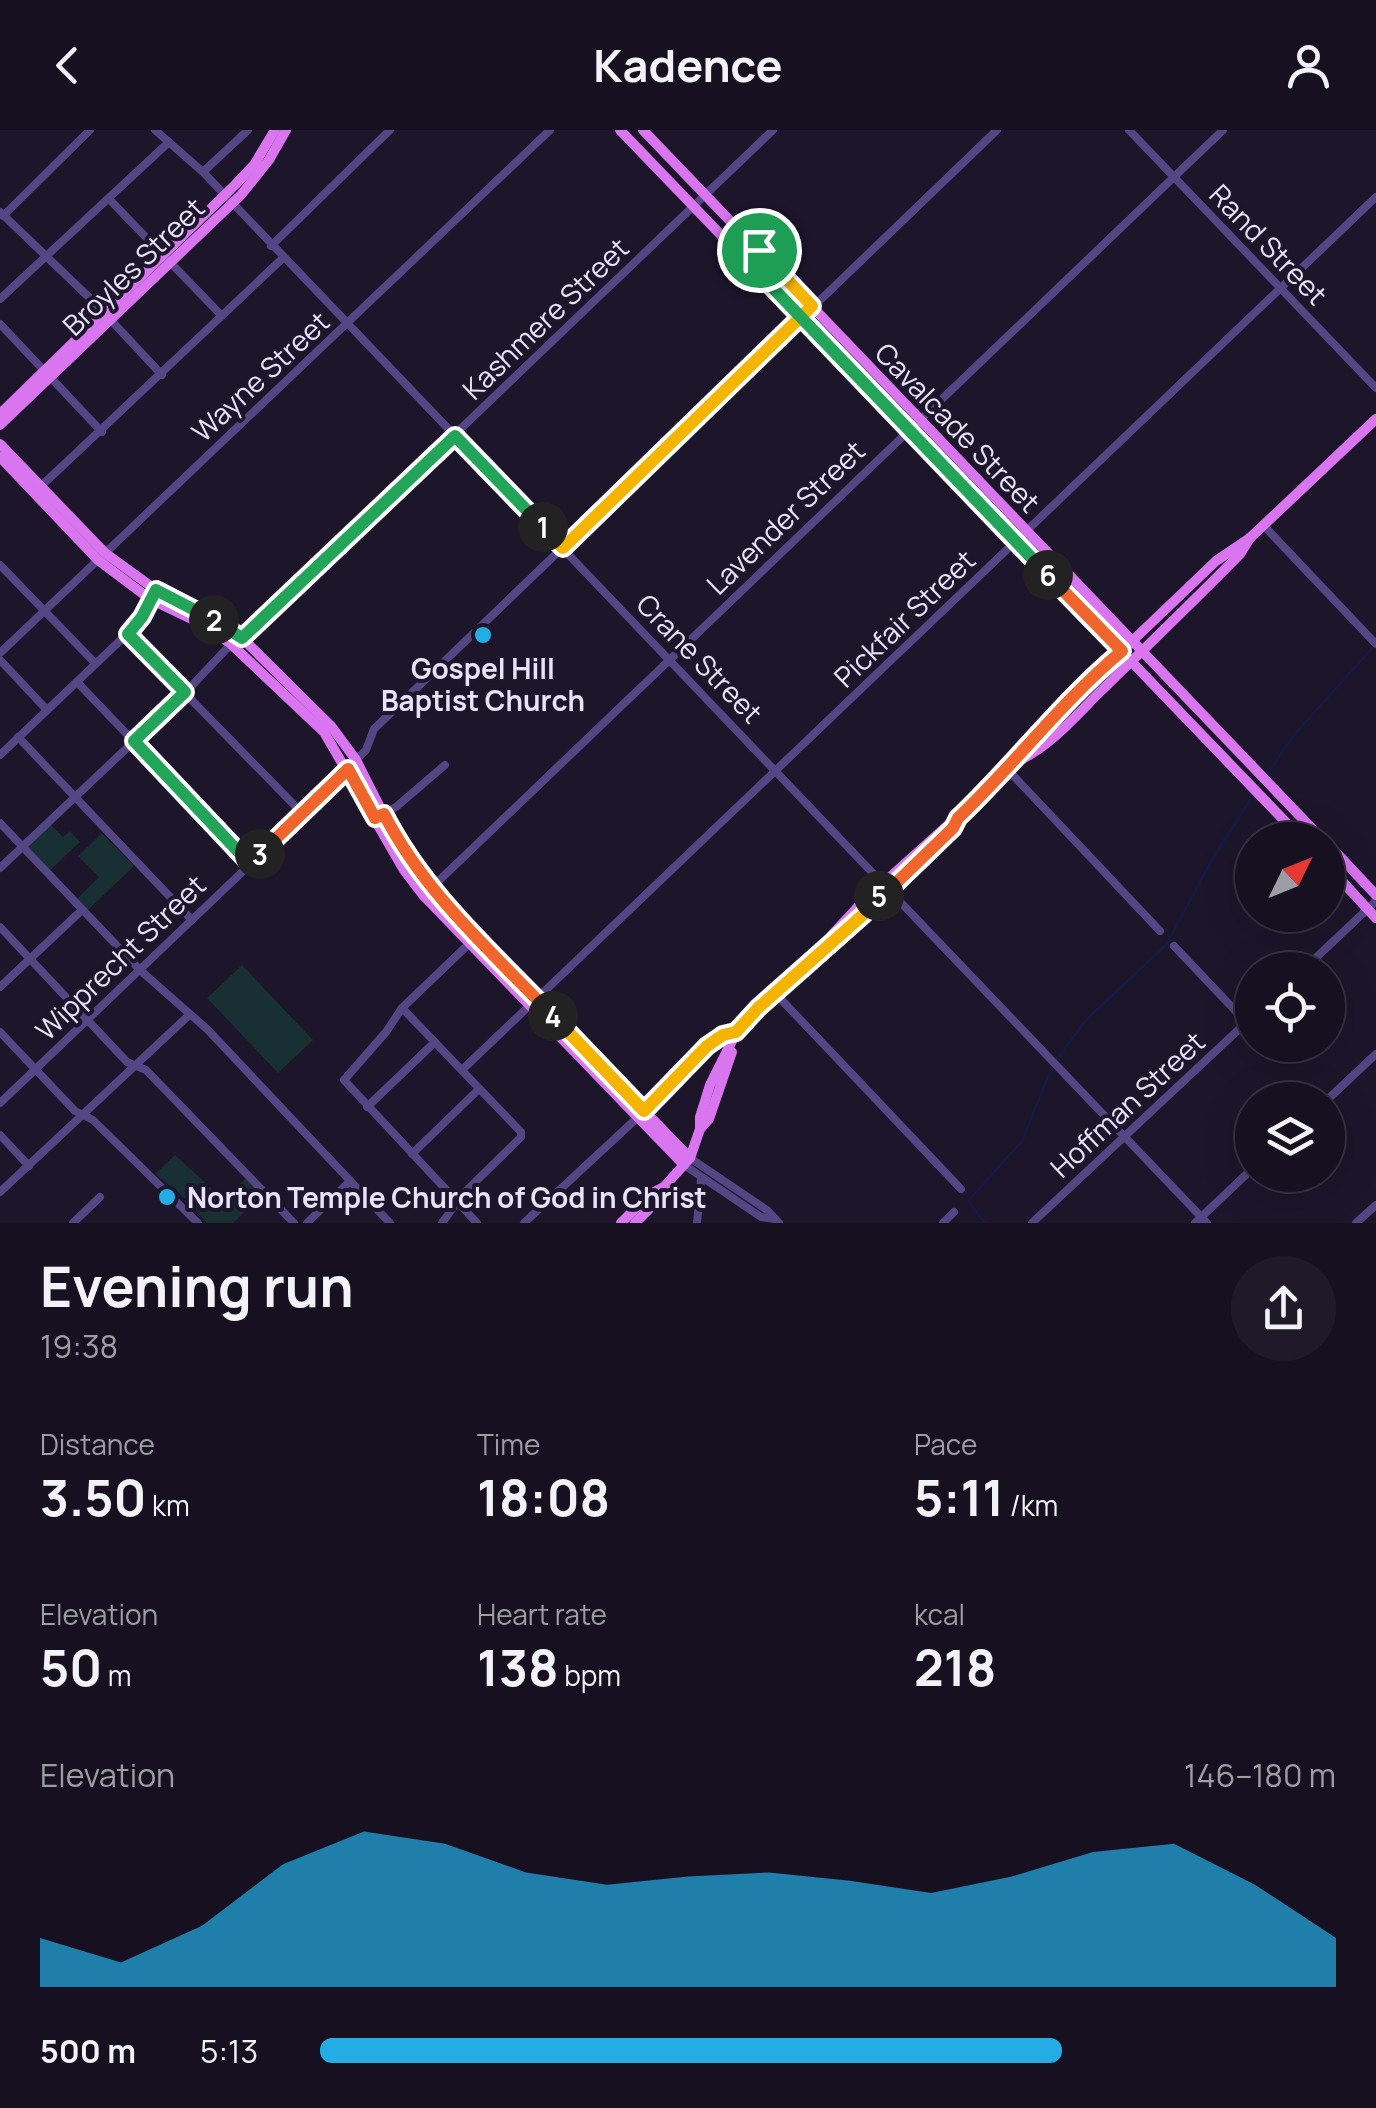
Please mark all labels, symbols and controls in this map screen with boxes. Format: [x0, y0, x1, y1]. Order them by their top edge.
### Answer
text: Kadence [593, 34, 783, 96]
icon: back [40, 38, 95, 93]
icon: person [1281, 38, 1336, 93]
street label: Rand Street [1202, 175, 1336, 313]
street label: Broyles Street [54, 189, 212, 343]
pin [717, 208, 802, 293]
icon: arrive [732, 223, 787, 278]
street label: Kashmere Street [454, 229, 636, 407]
street label: Wayne Street [183, 302, 337, 450]
street label: Cavalcade Street [867, 334, 1049, 520]
street label: Lavender Street [698, 432, 872, 602]
pin: 1 [518, 502, 568, 552]
text: 1 [537, 508, 549, 546]
street label: Pickfair Street [825, 541, 983, 695]
pin: 6 [1023, 550, 1073, 600]
text: 6 [1039, 556, 1057, 594]
street label: Crane Street [629, 585, 771, 731]
pin: 2 [189, 595, 239, 645]
text: 2 [206, 601, 222, 639]
marker: Gospel Hill Baptist Church [472, 624, 494, 646]
place label: Gospel Hill Baptist Church [381, 649, 585, 719]
north arrow [1235, 822, 1345, 932]
map controls [1235, 822, 1345, 1192]
pin: 3 [235, 829, 285, 879]
text: 3 [252, 835, 268, 873]
street label: Wipprecht Street [27, 866, 213, 1048]
pin: 5 [854, 871, 904, 921]
text: 5 [871, 877, 887, 915]
button: locate [1235, 952, 1345, 1062]
pin: 4 [528, 991, 578, 1041]
text: 4 [544, 997, 562, 1035]
street label: Hoffman Street [1042, 1023, 1212, 1185]
button: layers [1235, 1082, 1345, 1192]
place label: Norton Temple Church of God in Christ [187, 1178, 707, 1216]
marker: Norton Temple Church of God in Christ [156, 1186, 178, 1208]
text: Evening run [40, 1248, 354, 1324]
button: share [1231, 1256, 1336, 1361]
text: 19:38 [40, 1324, 118, 1368]
text: Distance [40, 1425, 155, 1463]
text: Time [477, 1425, 540, 1463]
text: Pace [914, 1425, 977, 1463]
text: 3.50 [40, 1463, 146, 1531]
text: 18:08 [477, 1463, 610, 1531]
text: 5:11 [914, 1463, 1004, 1531]
text: km [146, 1486, 190, 1524]
text: /km [1004, 1486, 1058, 1524]
text: Elevation [40, 1595, 158, 1633]
text: Heart rate [477, 1595, 607, 1633]
text: kcal [914, 1595, 965, 1633]
text: 50 [40, 1633, 102, 1701]
text: 138 [477, 1633, 559, 1701]
text: 218 [914, 1633, 996, 1701]
text: m [102, 1656, 132, 1694]
text: bpm [559, 1656, 621, 1694]
text: Elevation [40, 1753, 175, 1797]
text: 146–180 m [1184, 1753, 1336, 1797]
text: 500 m [40, 2029, 136, 2073]
text: 5:13 [200, 2029, 258, 2073]

